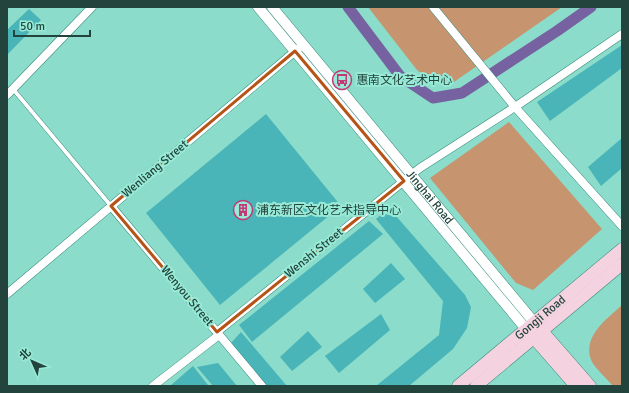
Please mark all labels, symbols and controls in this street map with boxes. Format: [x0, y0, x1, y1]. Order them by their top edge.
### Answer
scale bar [14, 12, 90, 38]
text: 50 m [20, 19, 45, 34]
bus stop icon: 惠南文化艺术中心 [331, 69, 353, 91]
place label: 惠南文化艺术中心 [356, 73, 452, 88]
street label: Wenliang Street [119, 137, 191, 201]
street label: Jinghai Road [403, 167, 457, 227]
building icon: 浦东新区文化艺术指导中心 [232, 199, 254, 221]
place label: 浦东新区文化艺术指导中心 [257, 203, 401, 218]
street label: Wenshi Street [282, 225, 346, 281]
street label: Wenyou Street [157, 263, 217, 329]
street label: Gongji Road [512, 292, 569, 343]
north arrow [12, 341, 52, 381]
text: 北 [17, 346, 34, 363]

